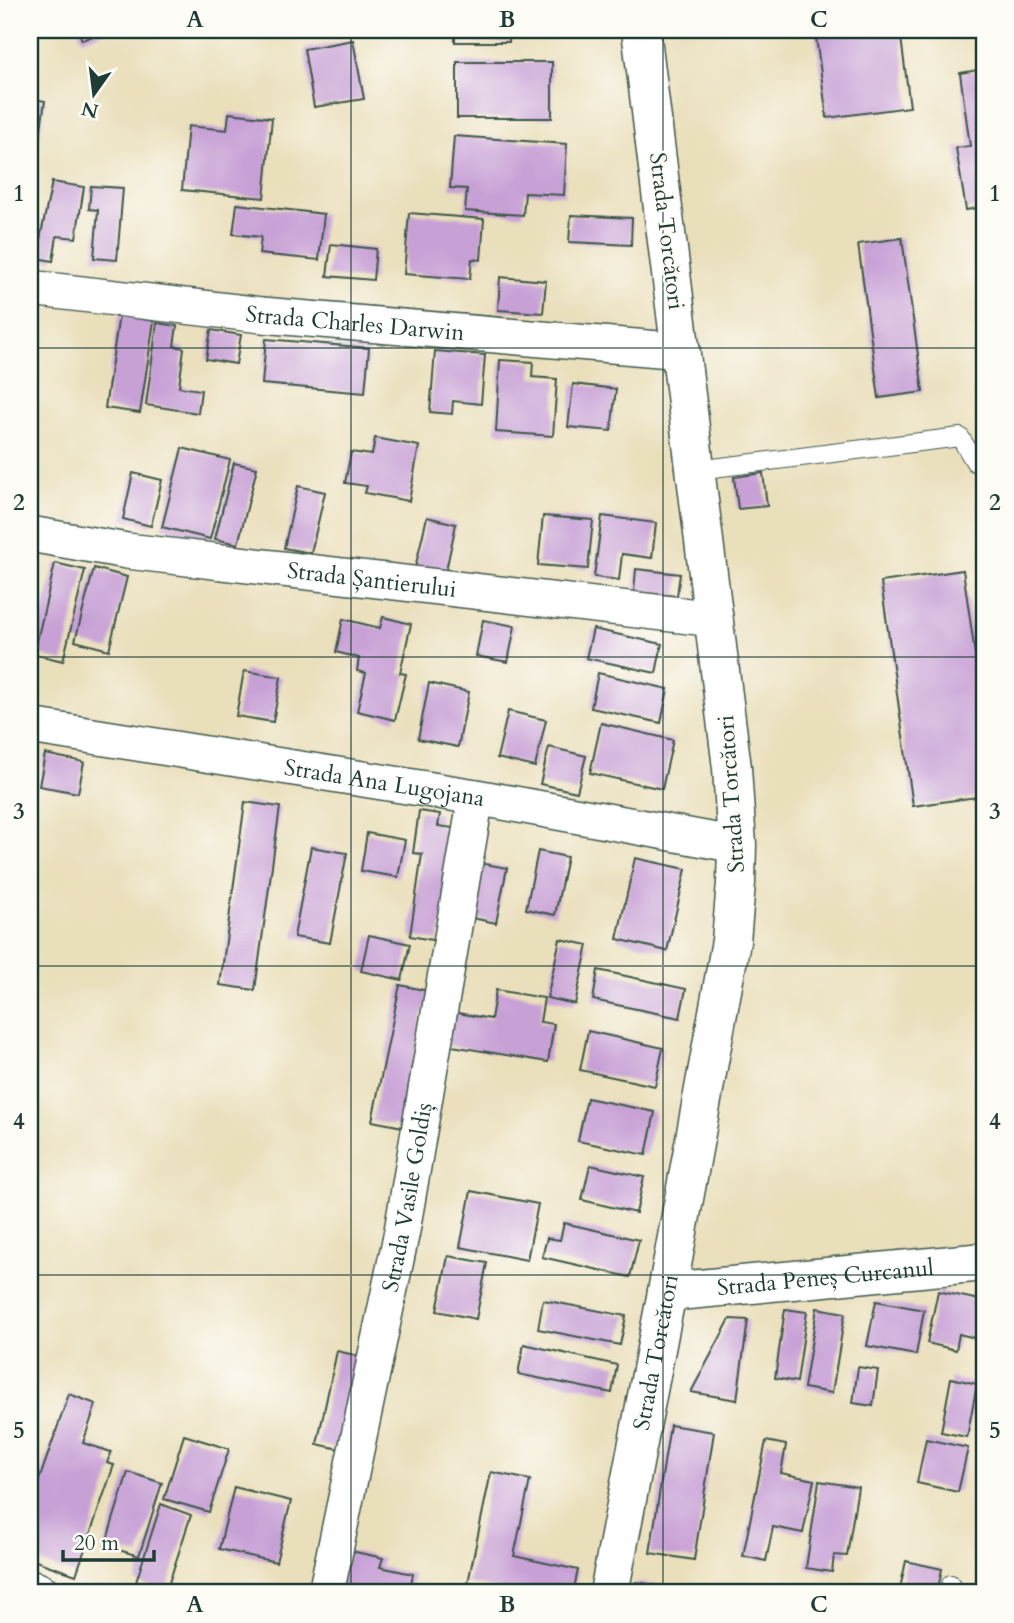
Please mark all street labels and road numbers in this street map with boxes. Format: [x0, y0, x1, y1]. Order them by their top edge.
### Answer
street label: Strada Torcători [642, 151, 692, 311]
street label: Strada Charles Darwin [244, 298, 466, 348]
street label: Strada Șantierului [286, 554, 458, 604]
street label: Strada Torcători [710, 714, 752, 874]
street label: Strada Ana Lugojana [282, 751, 487, 814]
street label: Strada Vasile Goldiș [374, 1100, 439, 1295]
street label: Strada Peneș Curcanul [715, 1251, 935, 1303]
street label: Strada Torcători [625, 1272, 685, 1433]

